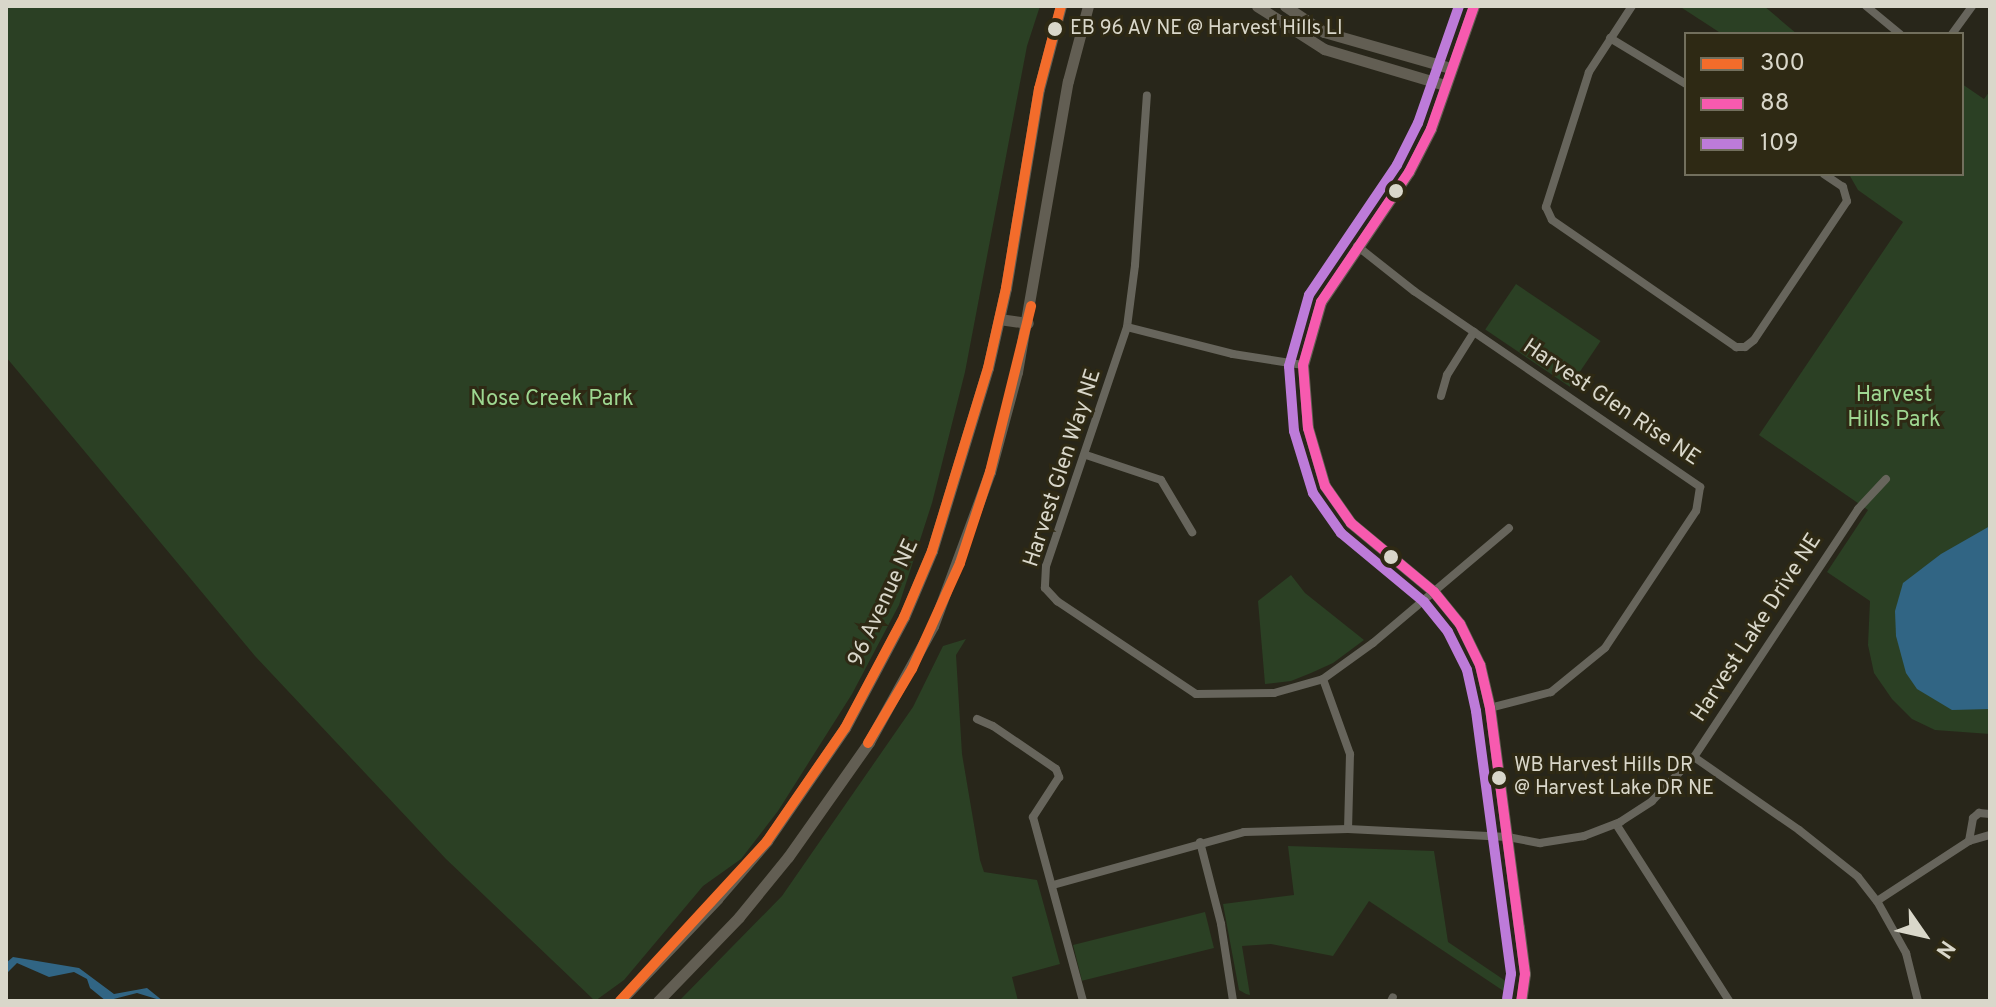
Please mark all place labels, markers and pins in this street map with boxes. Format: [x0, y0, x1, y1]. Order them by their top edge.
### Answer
place label: EB 96 AV NE @ Harvest Hills LI [1070, 17, 1344, 41]
marker: EB 96 AV NE @ Harvest Hills LI [1047, 21, 1063, 37]
unlabelled marker [1388, 183, 1404, 199]
unlabelled marker [1383, 549, 1399, 565]
place label: WB Harvest Hills DR @ Harvest Lake DR NE [1514, 754, 1714, 801]
marker: WB Harvest Hills DR @ Harvest Lake DR NE [1491, 770, 1507, 786]

